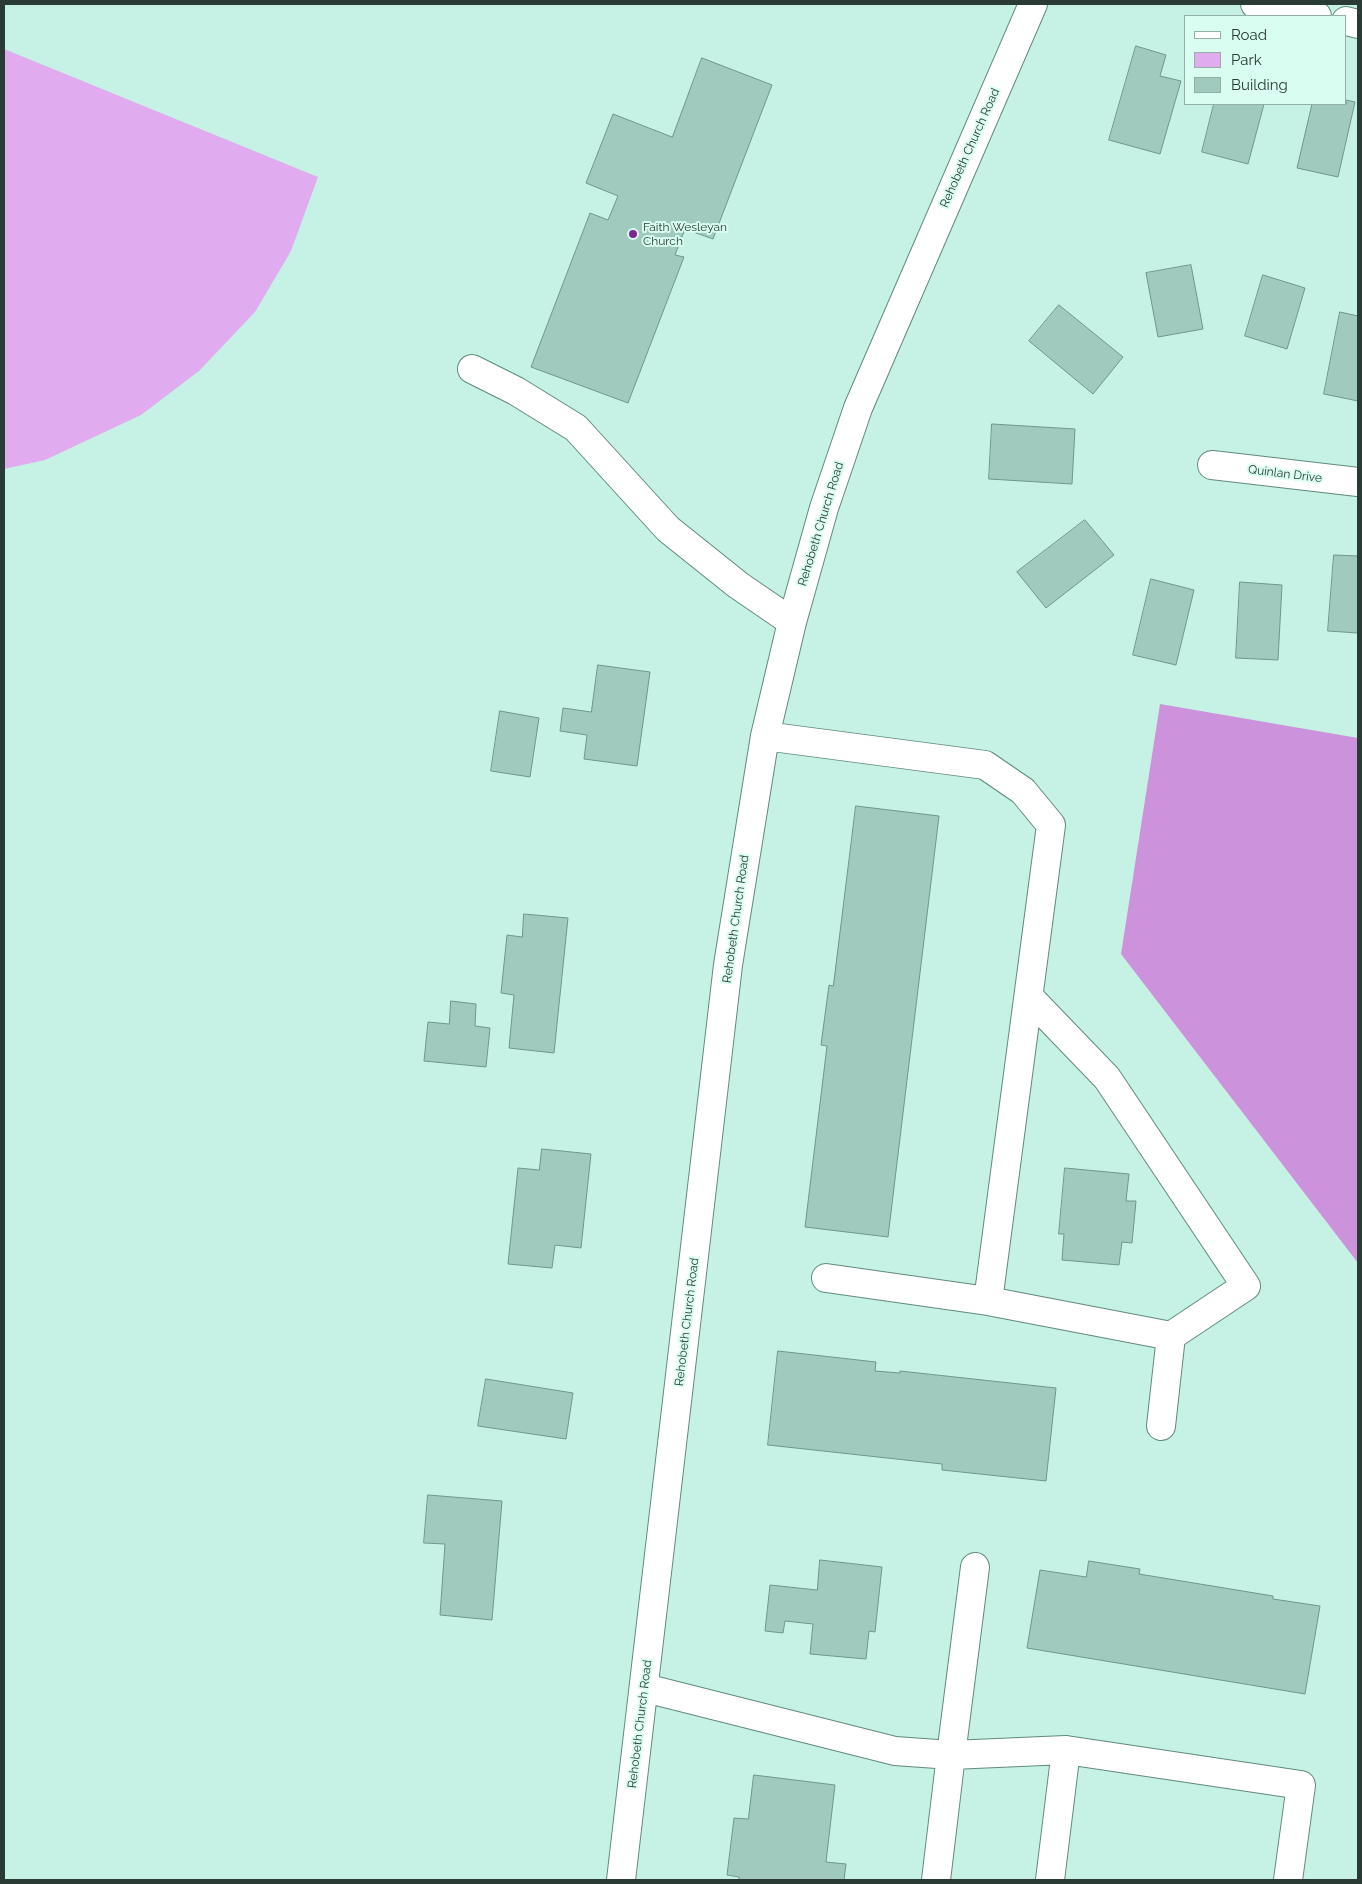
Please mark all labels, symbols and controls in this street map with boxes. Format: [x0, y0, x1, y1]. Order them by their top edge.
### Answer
legend [1184, 15, 1347, 105]
text: Road [1231, 26, 1267, 44]
text: Park [1231, 51, 1262, 69]
text: Building [1231, 76, 1288, 94]
street label: Rehobeth Church Road [937, 86, 1003, 210]
place label: Faith Wesleyan Church [643, 220, 727, 248]
marker: Faith Wesleyan Church [627, 228, 639, 240]
street label: Rehobeth Church Road [795, 460, 847, 588]
street label: Quinlan Drive [1247, 462, 1323, 486]
street label: Rehobeth Church Road [720, 854, 752, 984]
street label: Rehobeth Church Road [672, 1257, 702, 1387]
street label: Rehobeth Church Road [625, 1659, 655, 1789]

